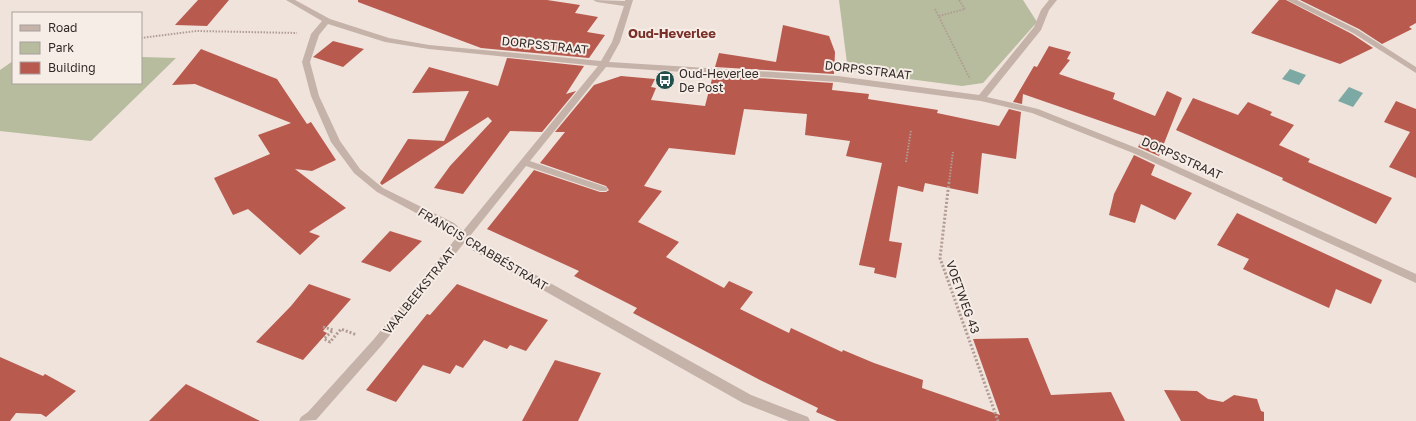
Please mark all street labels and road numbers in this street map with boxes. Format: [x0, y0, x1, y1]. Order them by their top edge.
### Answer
street label: DORPSSTRAAT [501, 33, 590, 57]
street label: DORPSSTRAAT [824, 57, 913, 83]
street label: DORPSSTRAAT [1139, 133, 1225, 183]
street label: FRANCIS CRABBÉSTRAAT [415, 204, 551, 294]
street label: VAALBEEKSTRAAT [380, 244, 459, 337]
street label: VOETWEG 43 [943, 258, 983, 336]

